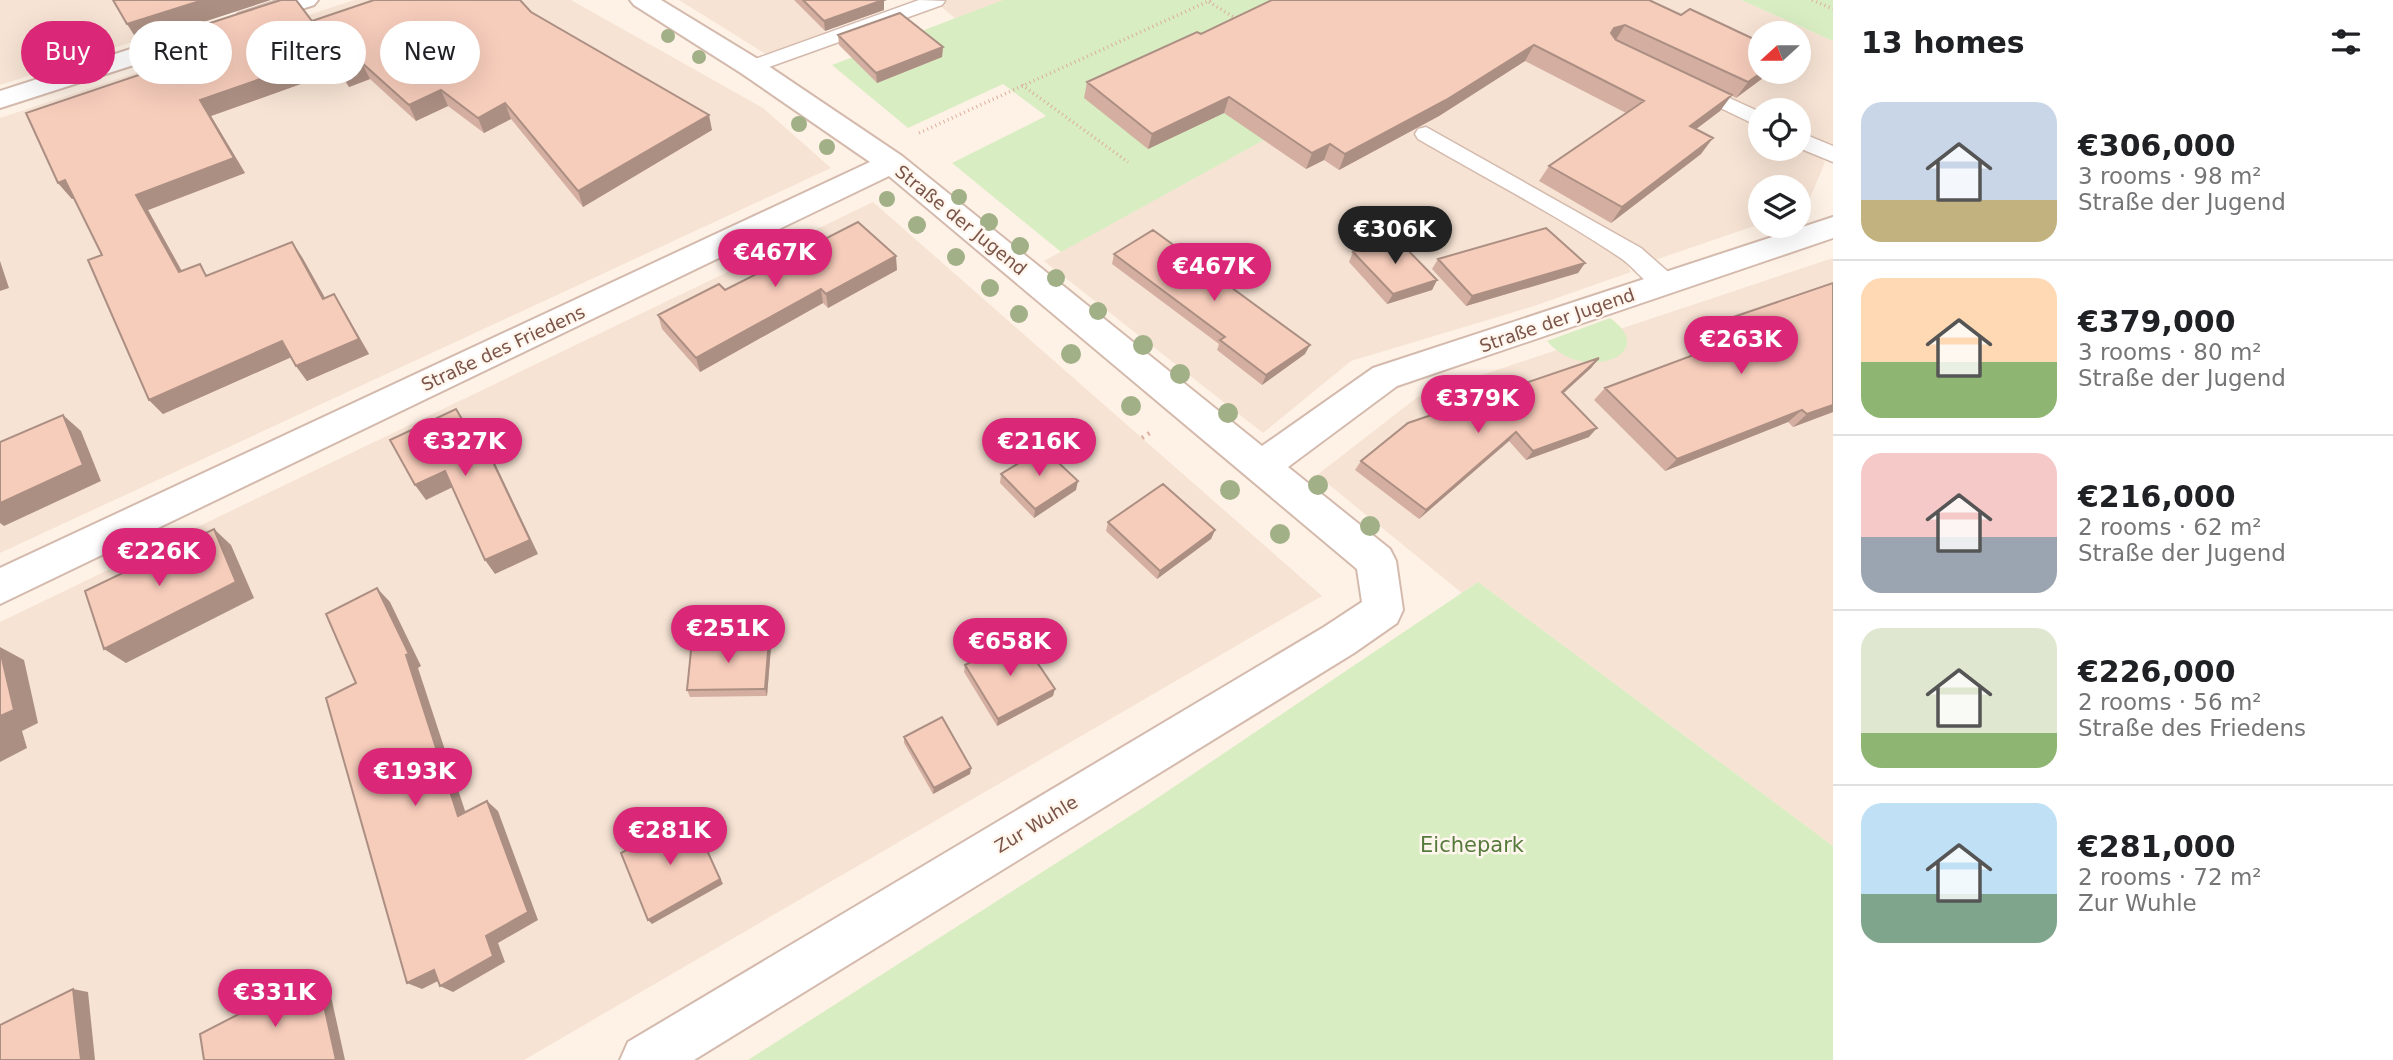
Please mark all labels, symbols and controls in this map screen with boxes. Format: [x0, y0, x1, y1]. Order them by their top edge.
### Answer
chip: Buy [21, 21, 115, 84]
chip: Rent [129, 21, 232, 84]
chip: Filters [246, 21, 366, 84]
chip: New [380, 21, 480, 84]
north arrow [1748, 21, 1811, 84]
map controls [1748, 21, 1811, 238]
icon: filters [2327, 23, 2365, 61]
text: 13 homes [1861, 25, 2025, 60]
button: locate [1748, 98, 1811, 161]
text: €306,000 [2078, 128, 2236, 163]
icon: home [1917, 130, 2001, 214]
street label: Straße der Jugend [891, 161, 1031, 279]
text: 3 rooms · 98 m² [2078, 163, 2262, 189]
button: layers [1748, 175, 1811, 238]
text: Straße der Jugend [2078, 189, 2286, 215]
pin: €306K [1346, 206, 1444, 266]
text: €306K [1354, 216, 1436, 242]
pin: €467K [726, 230, 824, 289]
text: €467K [734, 239, 816, 265]
pin: €467K [1165, 244, 1263, 303]
text: €467K [1173, 253, 1255, 279]
street label: Straße der Jugend [1477, 284, 1637, 356]
street label: Straße des Friedens [418, 301, 588, 395]
text: €379,000 [2078, 304, 2236, 339]
icon: home [1917, 306, 2001, 390]
pin: €263K [1692, 316, 1790, 376]
text: €263K [1700, 326, 1782, 352]
text: 3 rooms · 80 m² [2078, 339, 2262, 365]
text: Straße der Jugend [2078, 365, 2286, 391]
pin: €379K [1429, 376, 1527, 435]
text: €379K [1437, 385, 1519, 411]
pin: €327K [416, 419, 514, 478]
pin: €216K [990, 419, 1088, 478]
text: €327K [424, 428, 506, 454]
text: €216K [998, 428, 1080, 454]
text: €216,000 [2078, 479, 2236, 514]
icon: home [1917, 481, 2001, 565]
text: 2 rooms · 62 m² [2078, 514, 2262, 540]
pin: €226K [110, 528, 208, 588]
text: €226K [118, 538, 200, 564]
text: Straße der Jugend [2078, 540, 2286, 566]
pin: €251K [679, 606, 777, 665]
text: €251K [687, 615, 769, 641]
pin: €658K [961, 618, 1059, 678]
text: €658K [969, 628, 1051, 654]
text: €226,000 [2078, 654, 2236, 689]
icon: home [1917, 656, 2001, 740]
text: 2 rooms · 56 m² [2078, 689, 2262, 715]
text: Straße des Friedens [2078, 715, 2306, 741]
pin: €193K [366, 748, 464, 808]
text: €193K [374, 758, 456, 784]
street label: Zur Wuhle [991, 791, 1081, 857]
pin: €281K [621, 808, 719, 867]
text: €281K [629, 817, 711, 843]
text: €281,000 [2078, 829, 2236, 864]
icon: home [1917, 831, 2001, 915]
park label: Eichepark [1420, 833, 1525, 857]
text: 2 rooms · 72 m² [2078, 864, 2262, 890]
text: Zur Wuhle [2078, 890, 2197, 916]
pin: €331K [226, 970, 324, 1029]
text: €331K [234, 979, 316, 1005]

